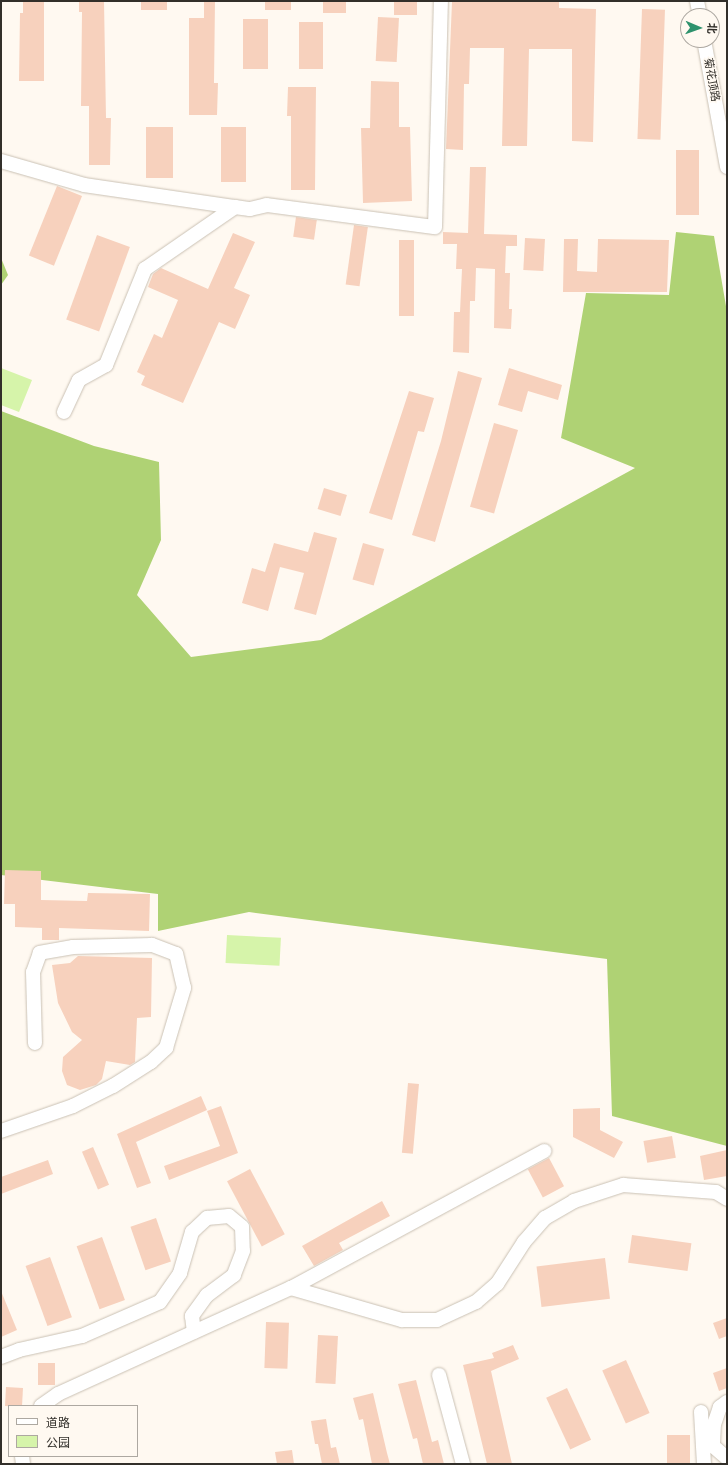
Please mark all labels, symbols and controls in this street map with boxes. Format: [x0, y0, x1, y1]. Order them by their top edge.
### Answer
north arrow [680, 8, 720, 48]
text: 北 [705, 23, 718, 34]
street label: 菊花顶路 [701, 57, 721, 103]
legend [8, 1405, 138, 1457]
text: 道路 [46, 1416, 70, 1430]
text: 公园 [46, 1436, 70, 1450]

